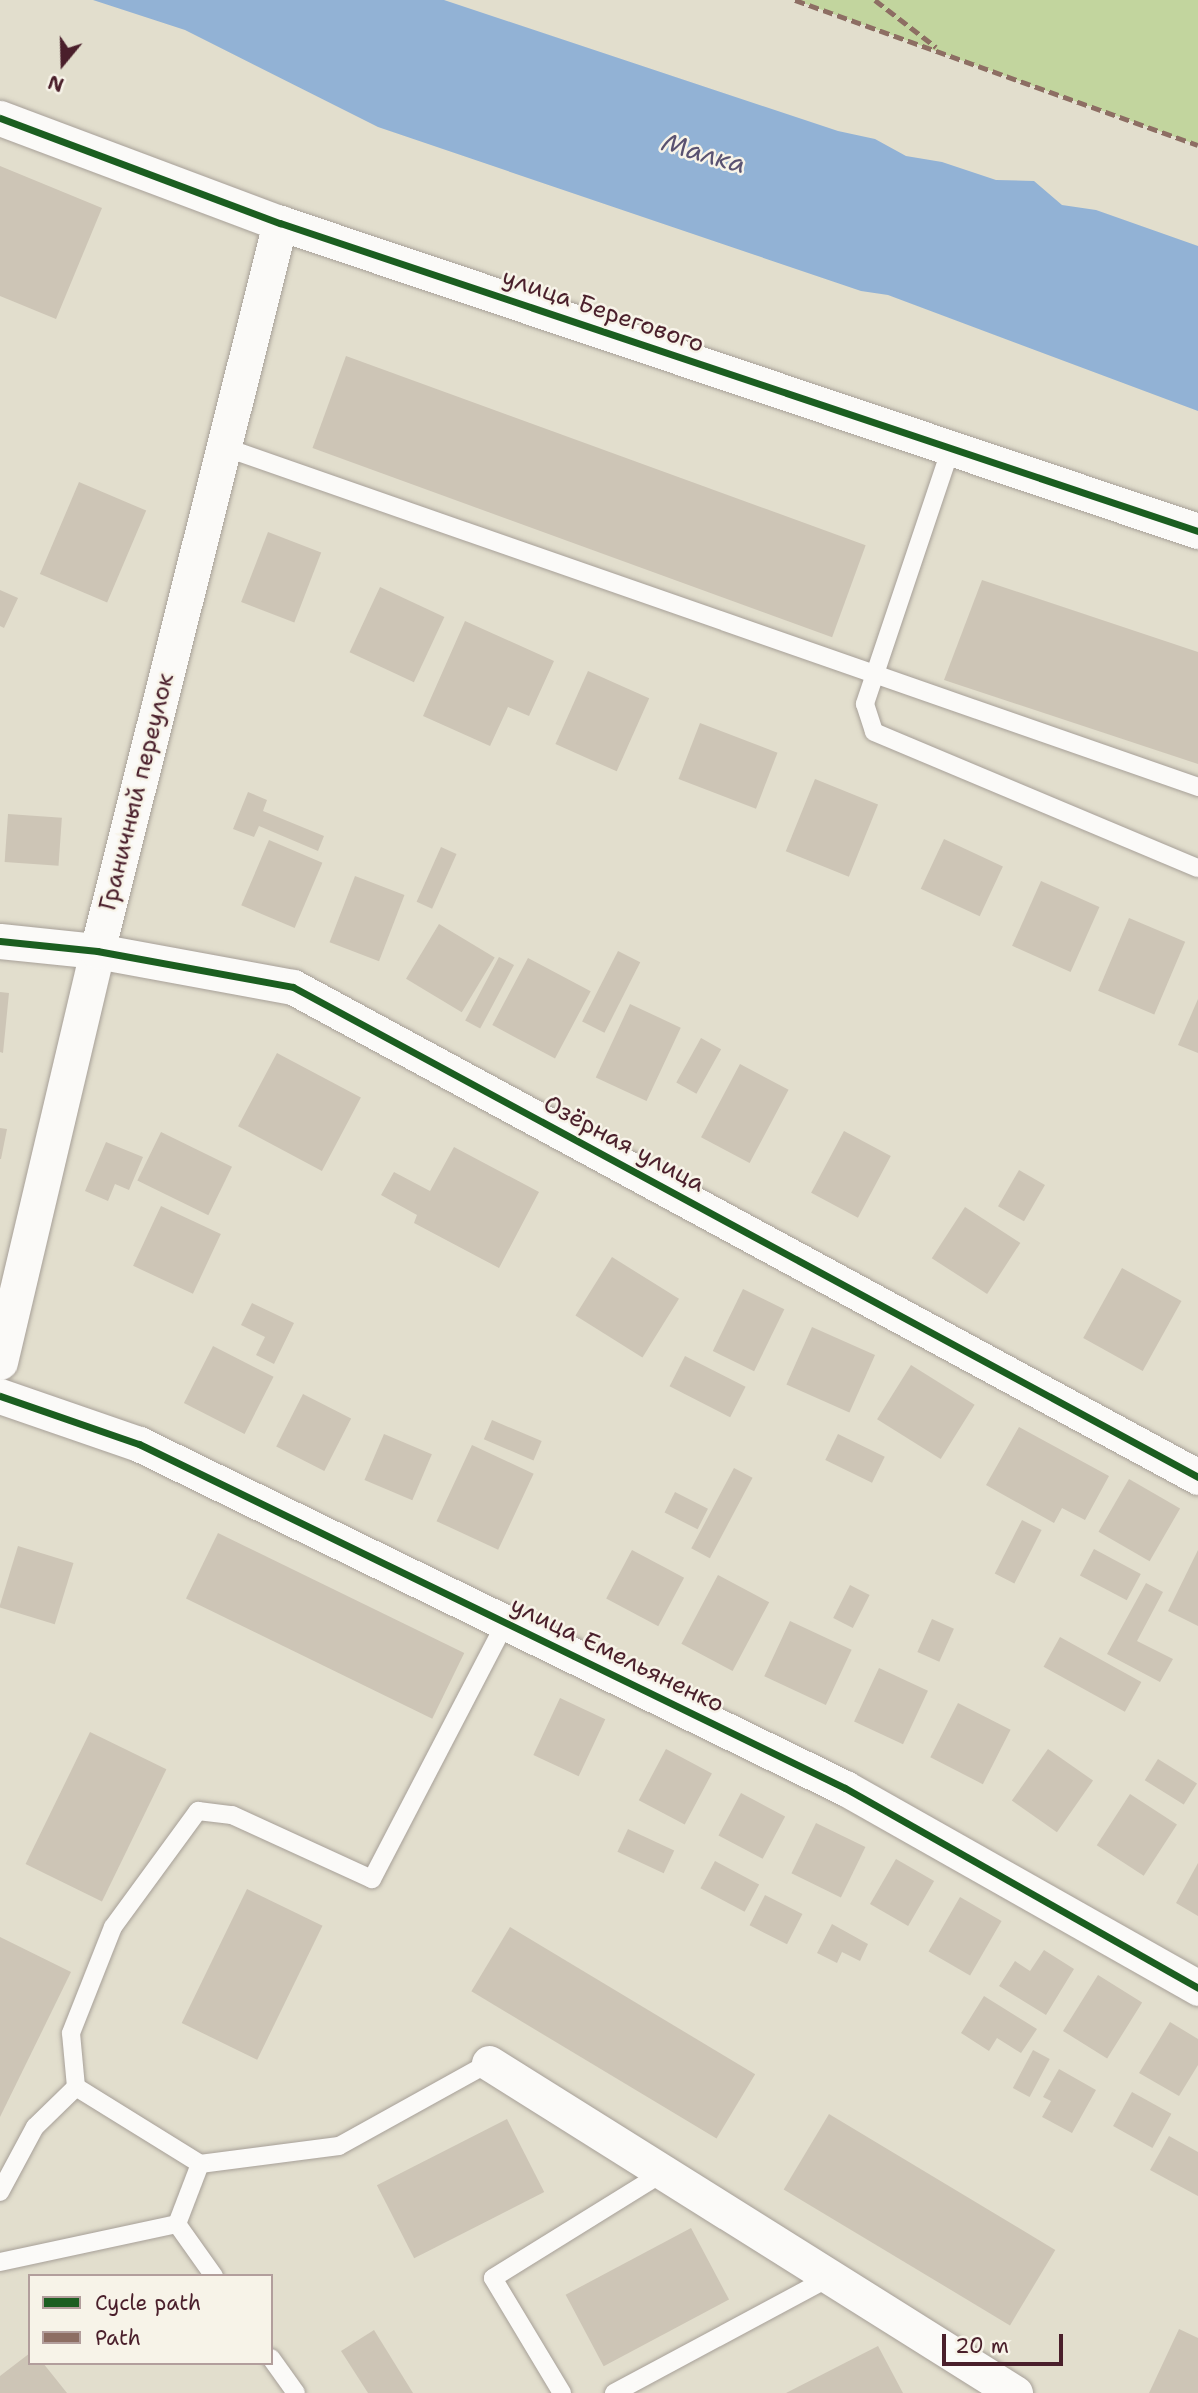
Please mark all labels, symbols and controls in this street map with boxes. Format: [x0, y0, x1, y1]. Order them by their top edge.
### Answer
north arrow [28, 28, 98, 98]
text: N [45, 69, 67, 98]
water label: Малка [658, 126, 750, 180]
street label: улица Берегового [498, 263, 708, 359]
street label: Граничный переулок [94, 670, 180, 914]
street label: Озёрная улица [538, 1089, 710, 1199]
street label: улица Емельяненко [506, 1591, 728, 1719]
legend [28, 2274, 273, 2365]
text: Cycle path [95, 2289, 201, 2317]
scale bar [946, 2320, 1067, 2364]
text: Path [95, 2324, 141, 2352]
text: 20 m [955, 2332, 1009, 2360]

